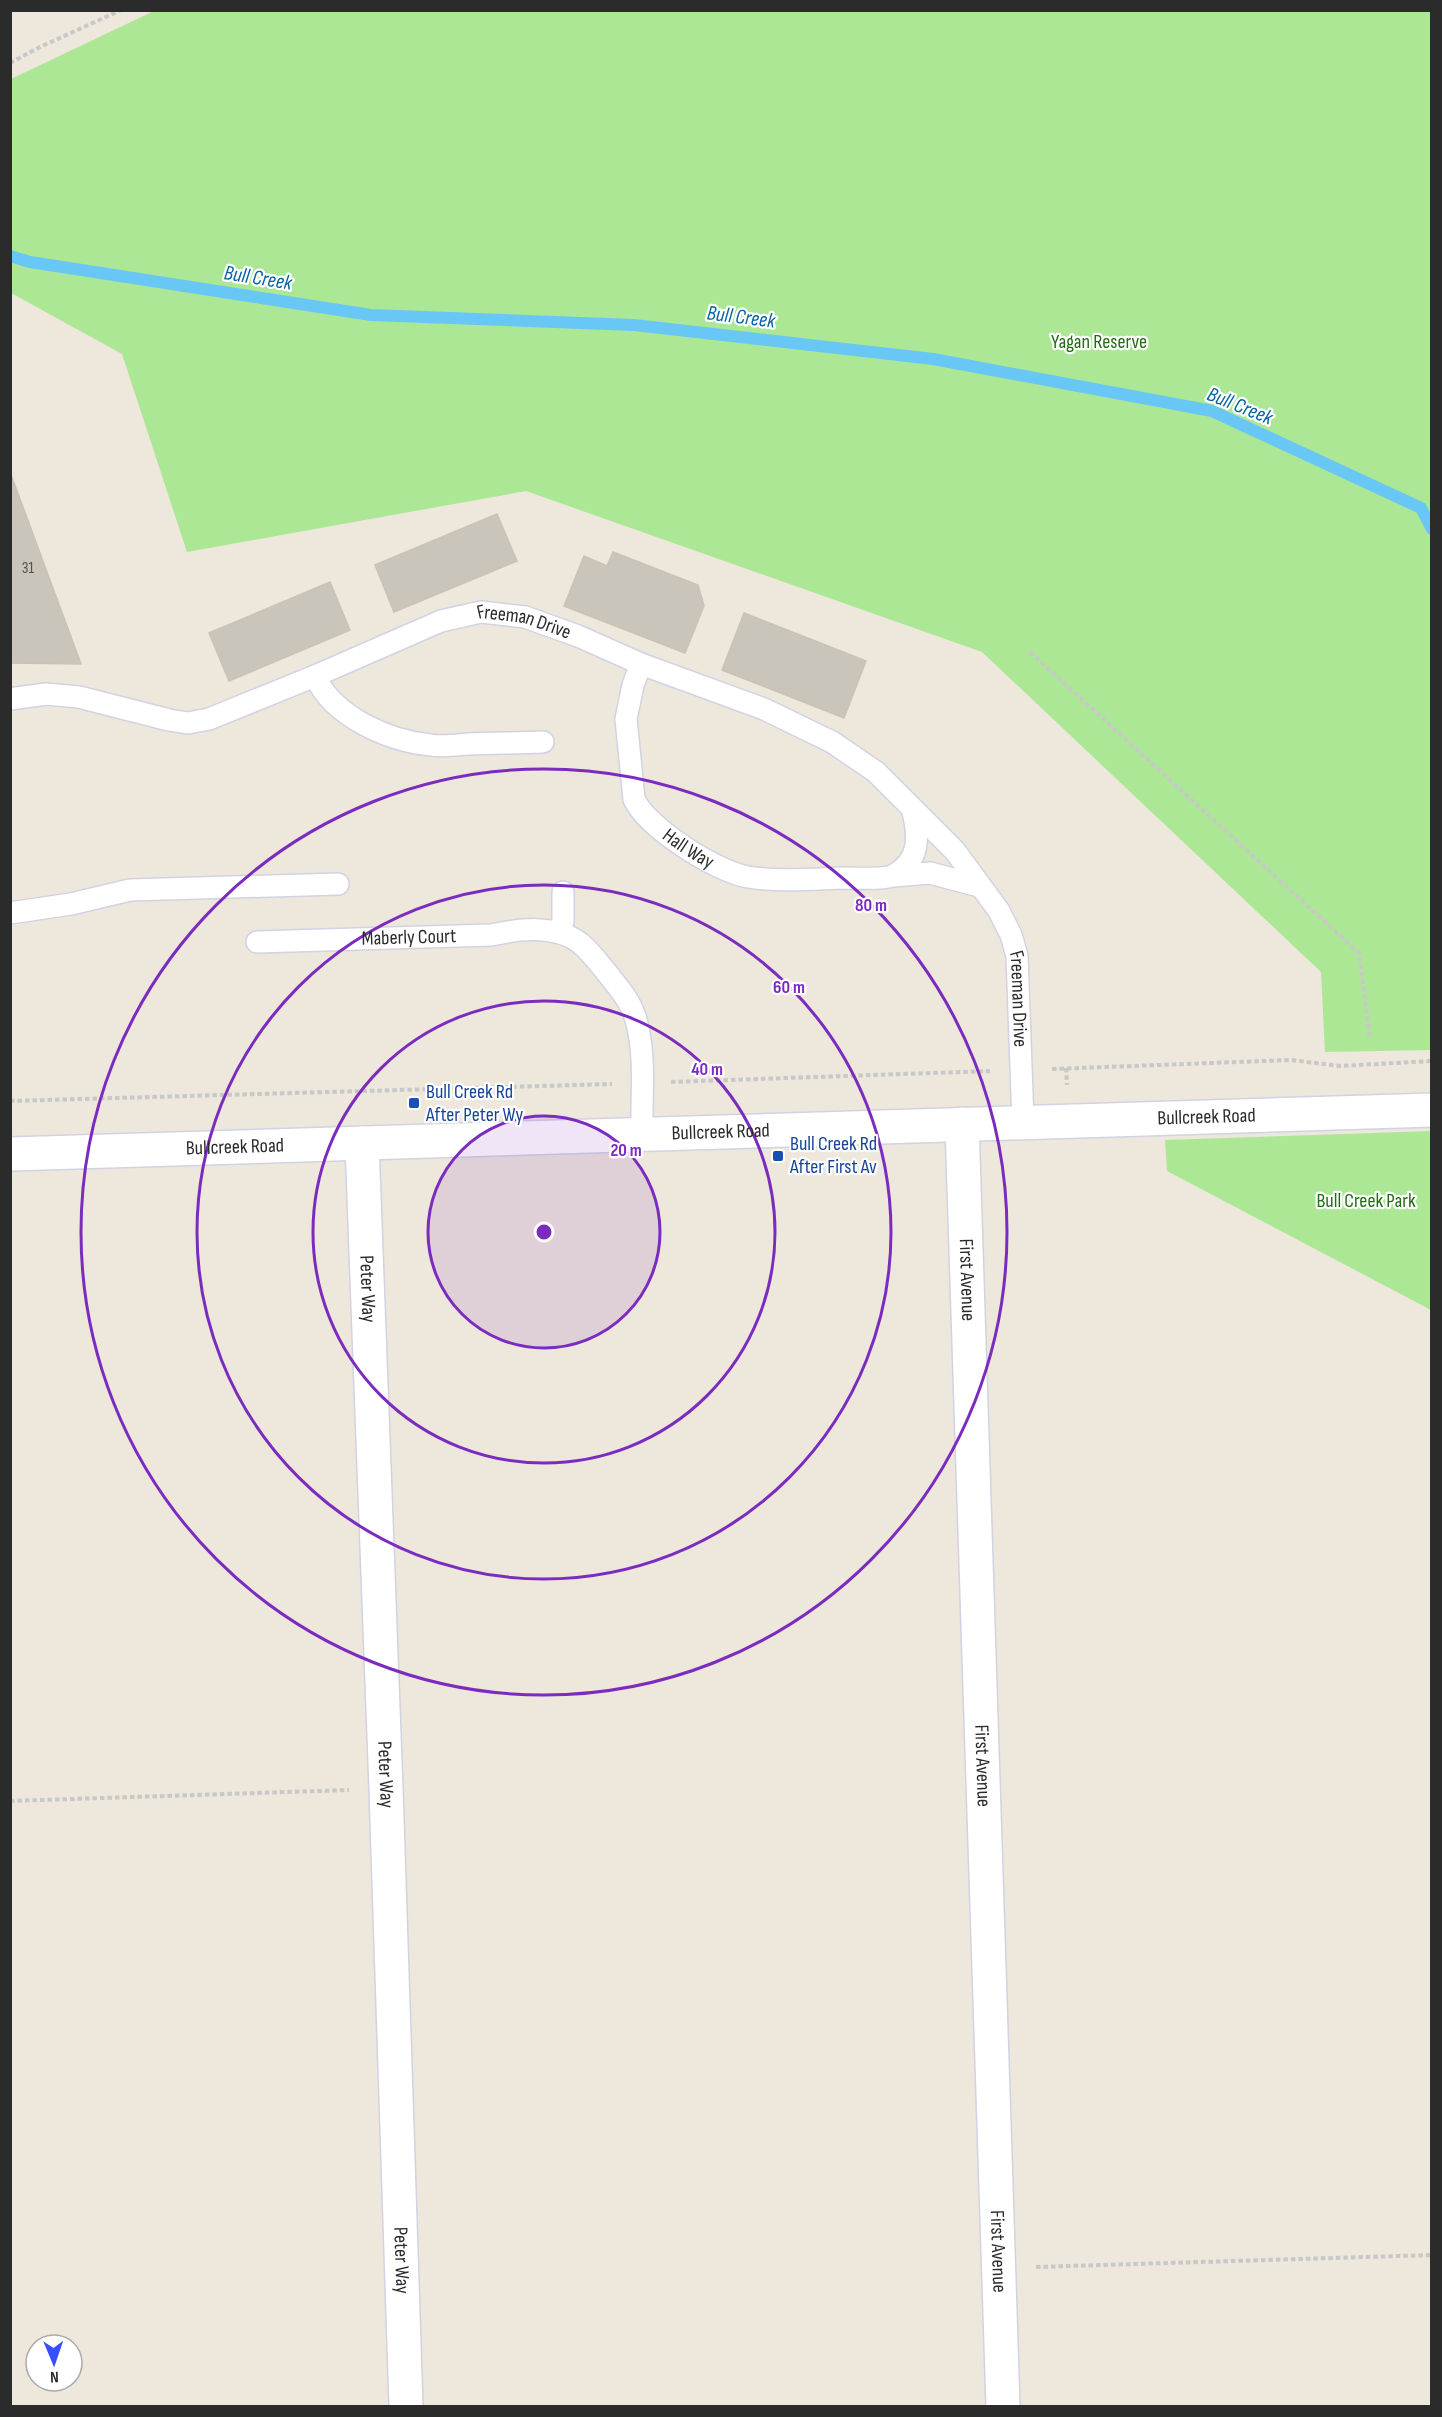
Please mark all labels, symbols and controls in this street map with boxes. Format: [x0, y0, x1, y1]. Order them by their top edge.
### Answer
water label: Bull Creek [222, 260, 295, 296]
water label: Bull Creek [706, 300, 778, 334]
park label: Yagan Reserve [1051, 330, 1147, 354]
water label: Bull Creek [1204, 382, 1277, 431]
house number: 31 [22, 559, 35, 578]
street label: Freeman Drive [474, 599, 574, 645]
street label: Hall Way [658, 823, 718, 874]
text: 80 m [855, 895, 887, 916]
street label: Maberly Court [361, 924, 457, 951]
street label: Freeman Drive [1004, 948, 1032, 1048]
text: 60 m [773, 977, 805, 998]
text: 40 m [691, 1059, 723, 1080]
place label: Bull Creek Rd After Peter Wy [425, 1080, 523, 1127]
marker: Bull Creek Rd After Peter Wy [407, 1096, 421, 1110]
street label: Bullcreek Road [1157, 1103, 1256, 1130]
street label: Bullcreek Road [671, 1118, 770, 1146]
place label: Bull Creek Rd After First Av [789, 1132, 877, 1179]
street label: Bullcreek Road [185, 1134, 284, 1161]
text: 20 m [610, 1140, 642, 1161]
marker: Bull Creek Rd After First Av [771, 1149, 785, 1163]
park label: Bull Creek Park [1316, 1189, 1416, 1213]
centre of rings [534, 1222, 554, 1242]
street label: First Avenue [954, 1238, 980, 1322]
street label: Peter Way [354, 1255, 381, 1323]
street label: First Avenue [969, 1724, 996, 1807]
street label: Peter Way [372, 1741, 399, 1809]
street label: First Avenue [985, 2210, 1011, 2293]
street label: Peter Way [388, 2226, 414, 2295]
north arrow [24, 2333, 84, 2393]
text: N [50, 2367, 59, 2386]

